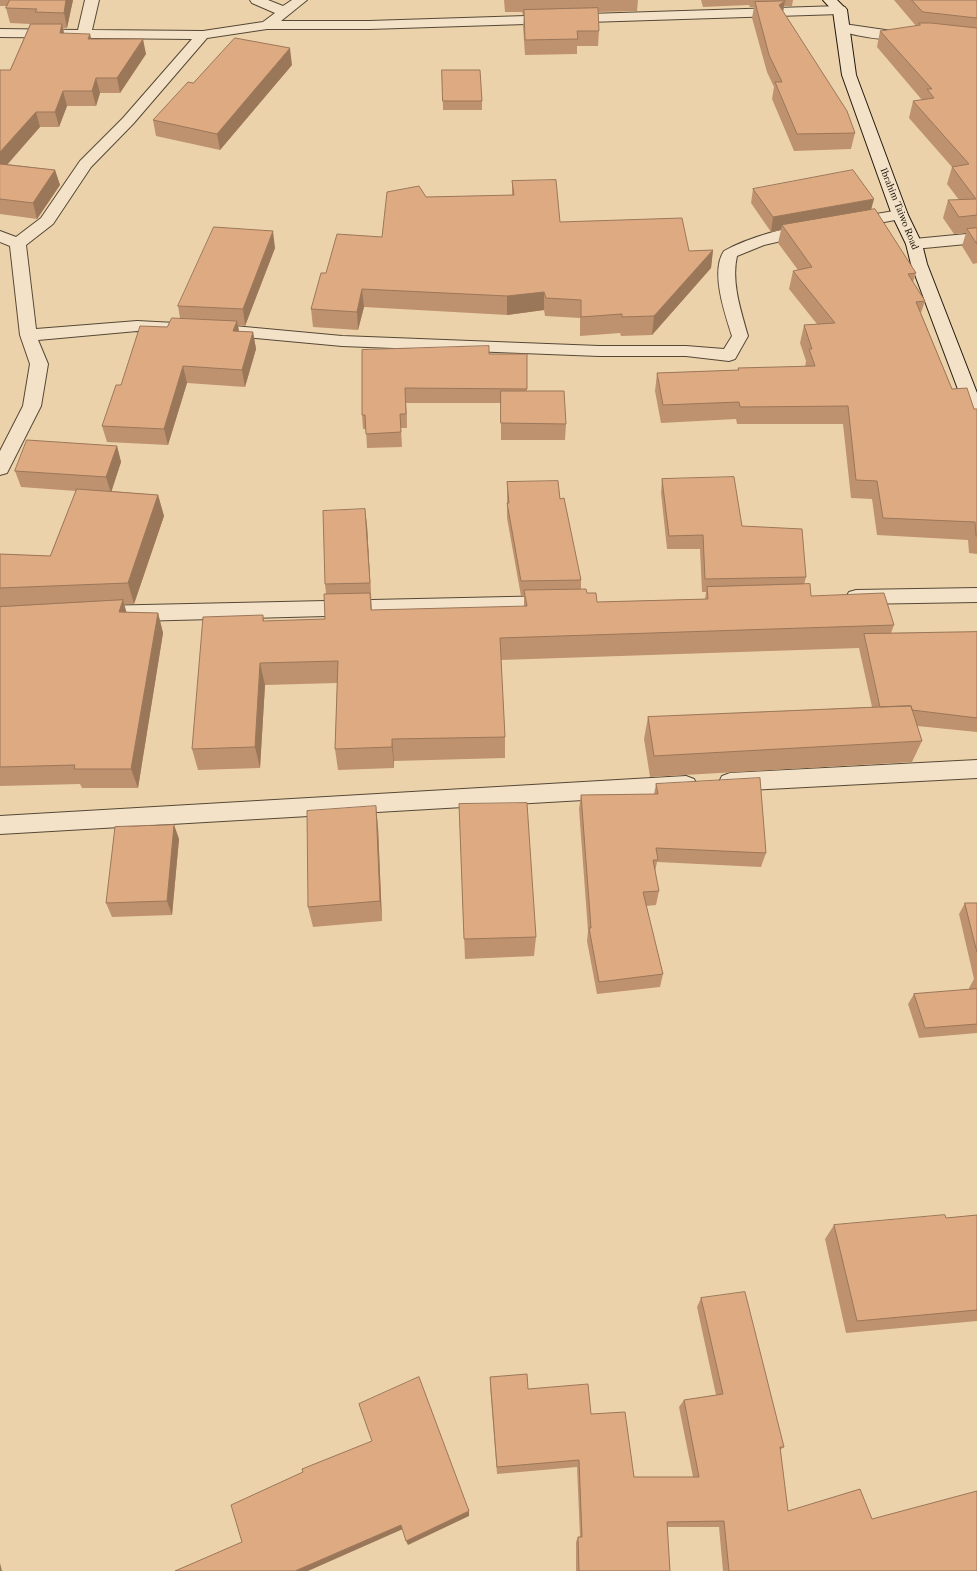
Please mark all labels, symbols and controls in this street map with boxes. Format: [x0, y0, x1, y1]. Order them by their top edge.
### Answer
street label: Ibrahim Taiwo Road [878, 167, 920, 251]

